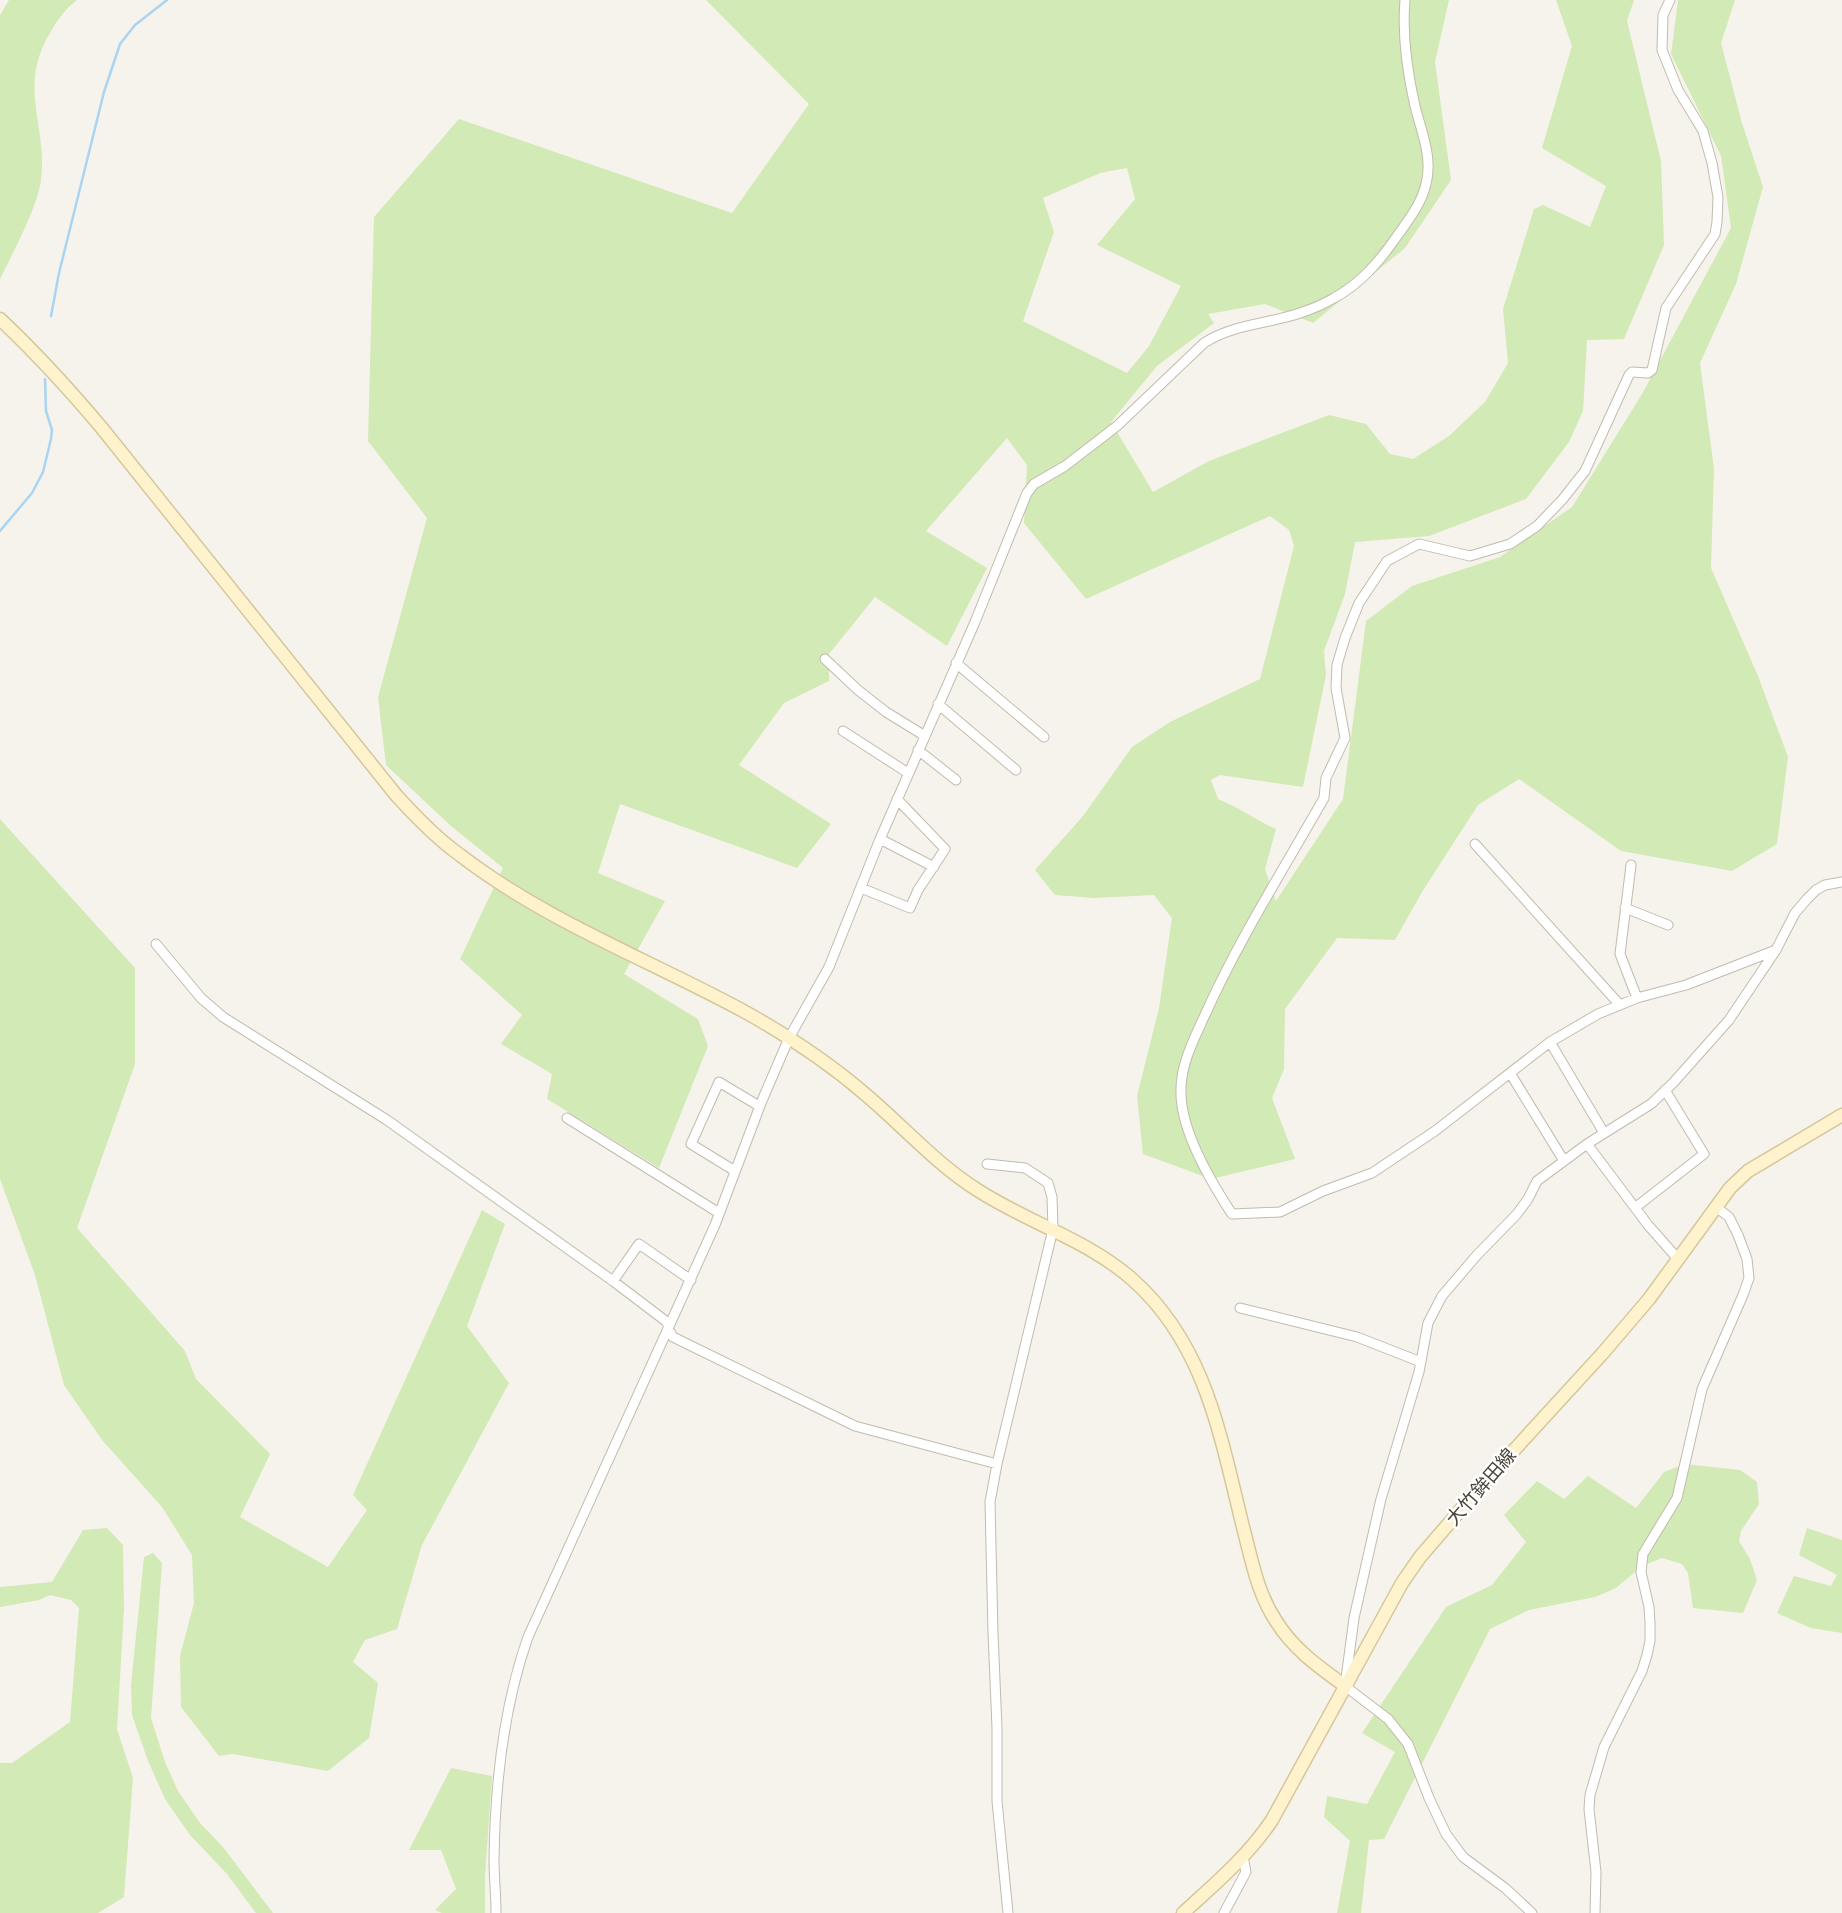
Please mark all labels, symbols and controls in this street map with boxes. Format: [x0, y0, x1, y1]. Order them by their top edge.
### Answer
street label: 大竹鉾田線 [1440, 1443, 1522, 1531]

